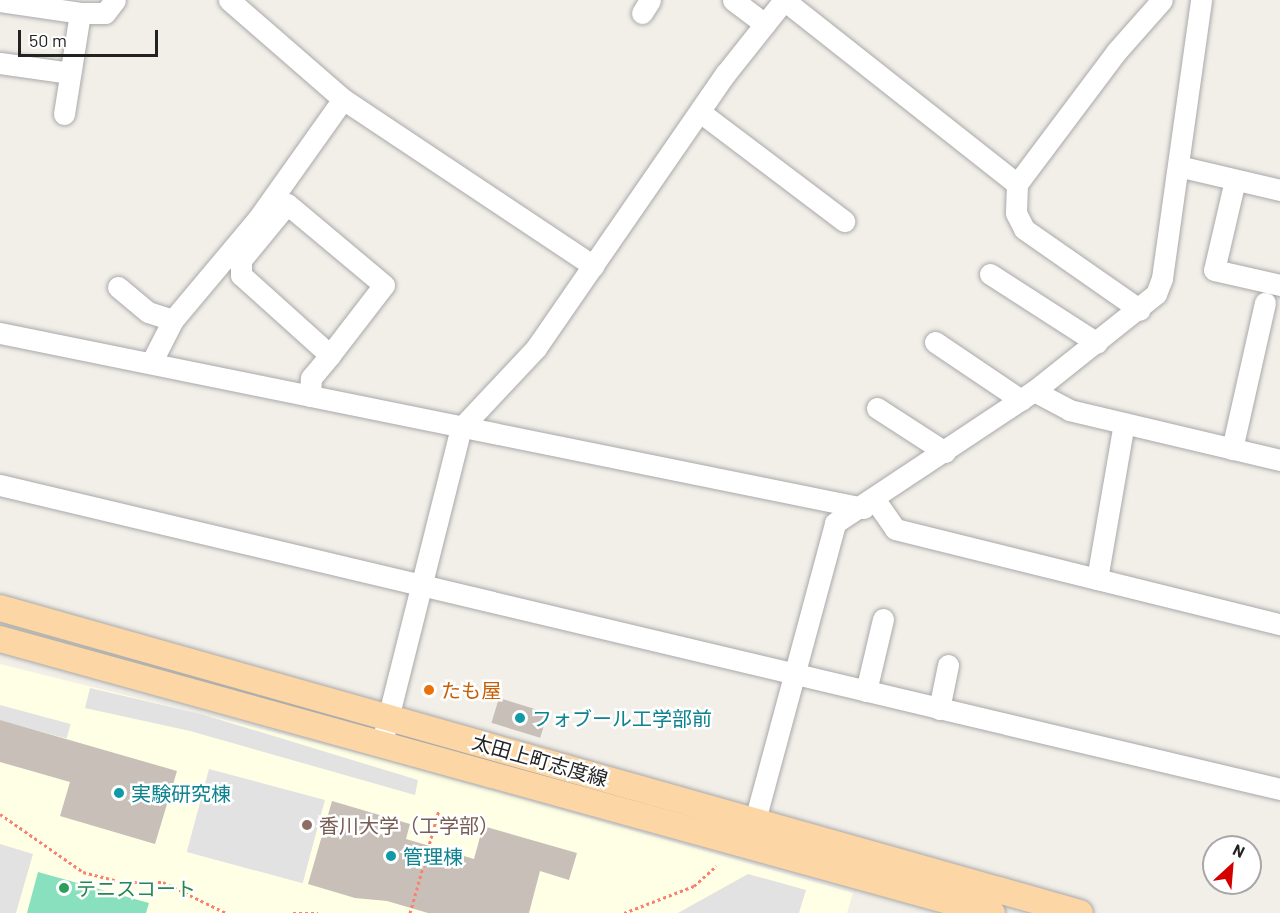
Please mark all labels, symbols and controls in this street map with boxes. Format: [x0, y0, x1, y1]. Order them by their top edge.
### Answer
scale bar [21, 18, 160, 56]
text: 50 m [29, 29, 67, 51]
place label: たも屋 [441, 678, 501, 702]
marker: たも屋 [422, 683, 436, 697]
place label: フォブール工学部前 [532, 706, 712, 730]
marker: フォブール工学部前 [513, 711, 527, 725]
street label: 太田上町志度線 [469, 729, 611, 791]
place label: 実験研究棟 [131, 781, 231, 805]
marker: 実験研究棟 [112, 786, 126, 800]
place label: 香川大学（工学部） [319, 813, 499, 837]
marker: 香川大学（工学部） [300, 818, 314, 832]
north arrow [1202, 835, 1262, 895]
text: N [1230, 839, 1248, 861]
place label: 管理棟 [403, 844, 463, 868]
marker: 管理棟 [384, 849, 398, 863]
place label: テニスコート [76, 876, 196, 900]
marker: テニスコート [57, 881, 71, 895]

